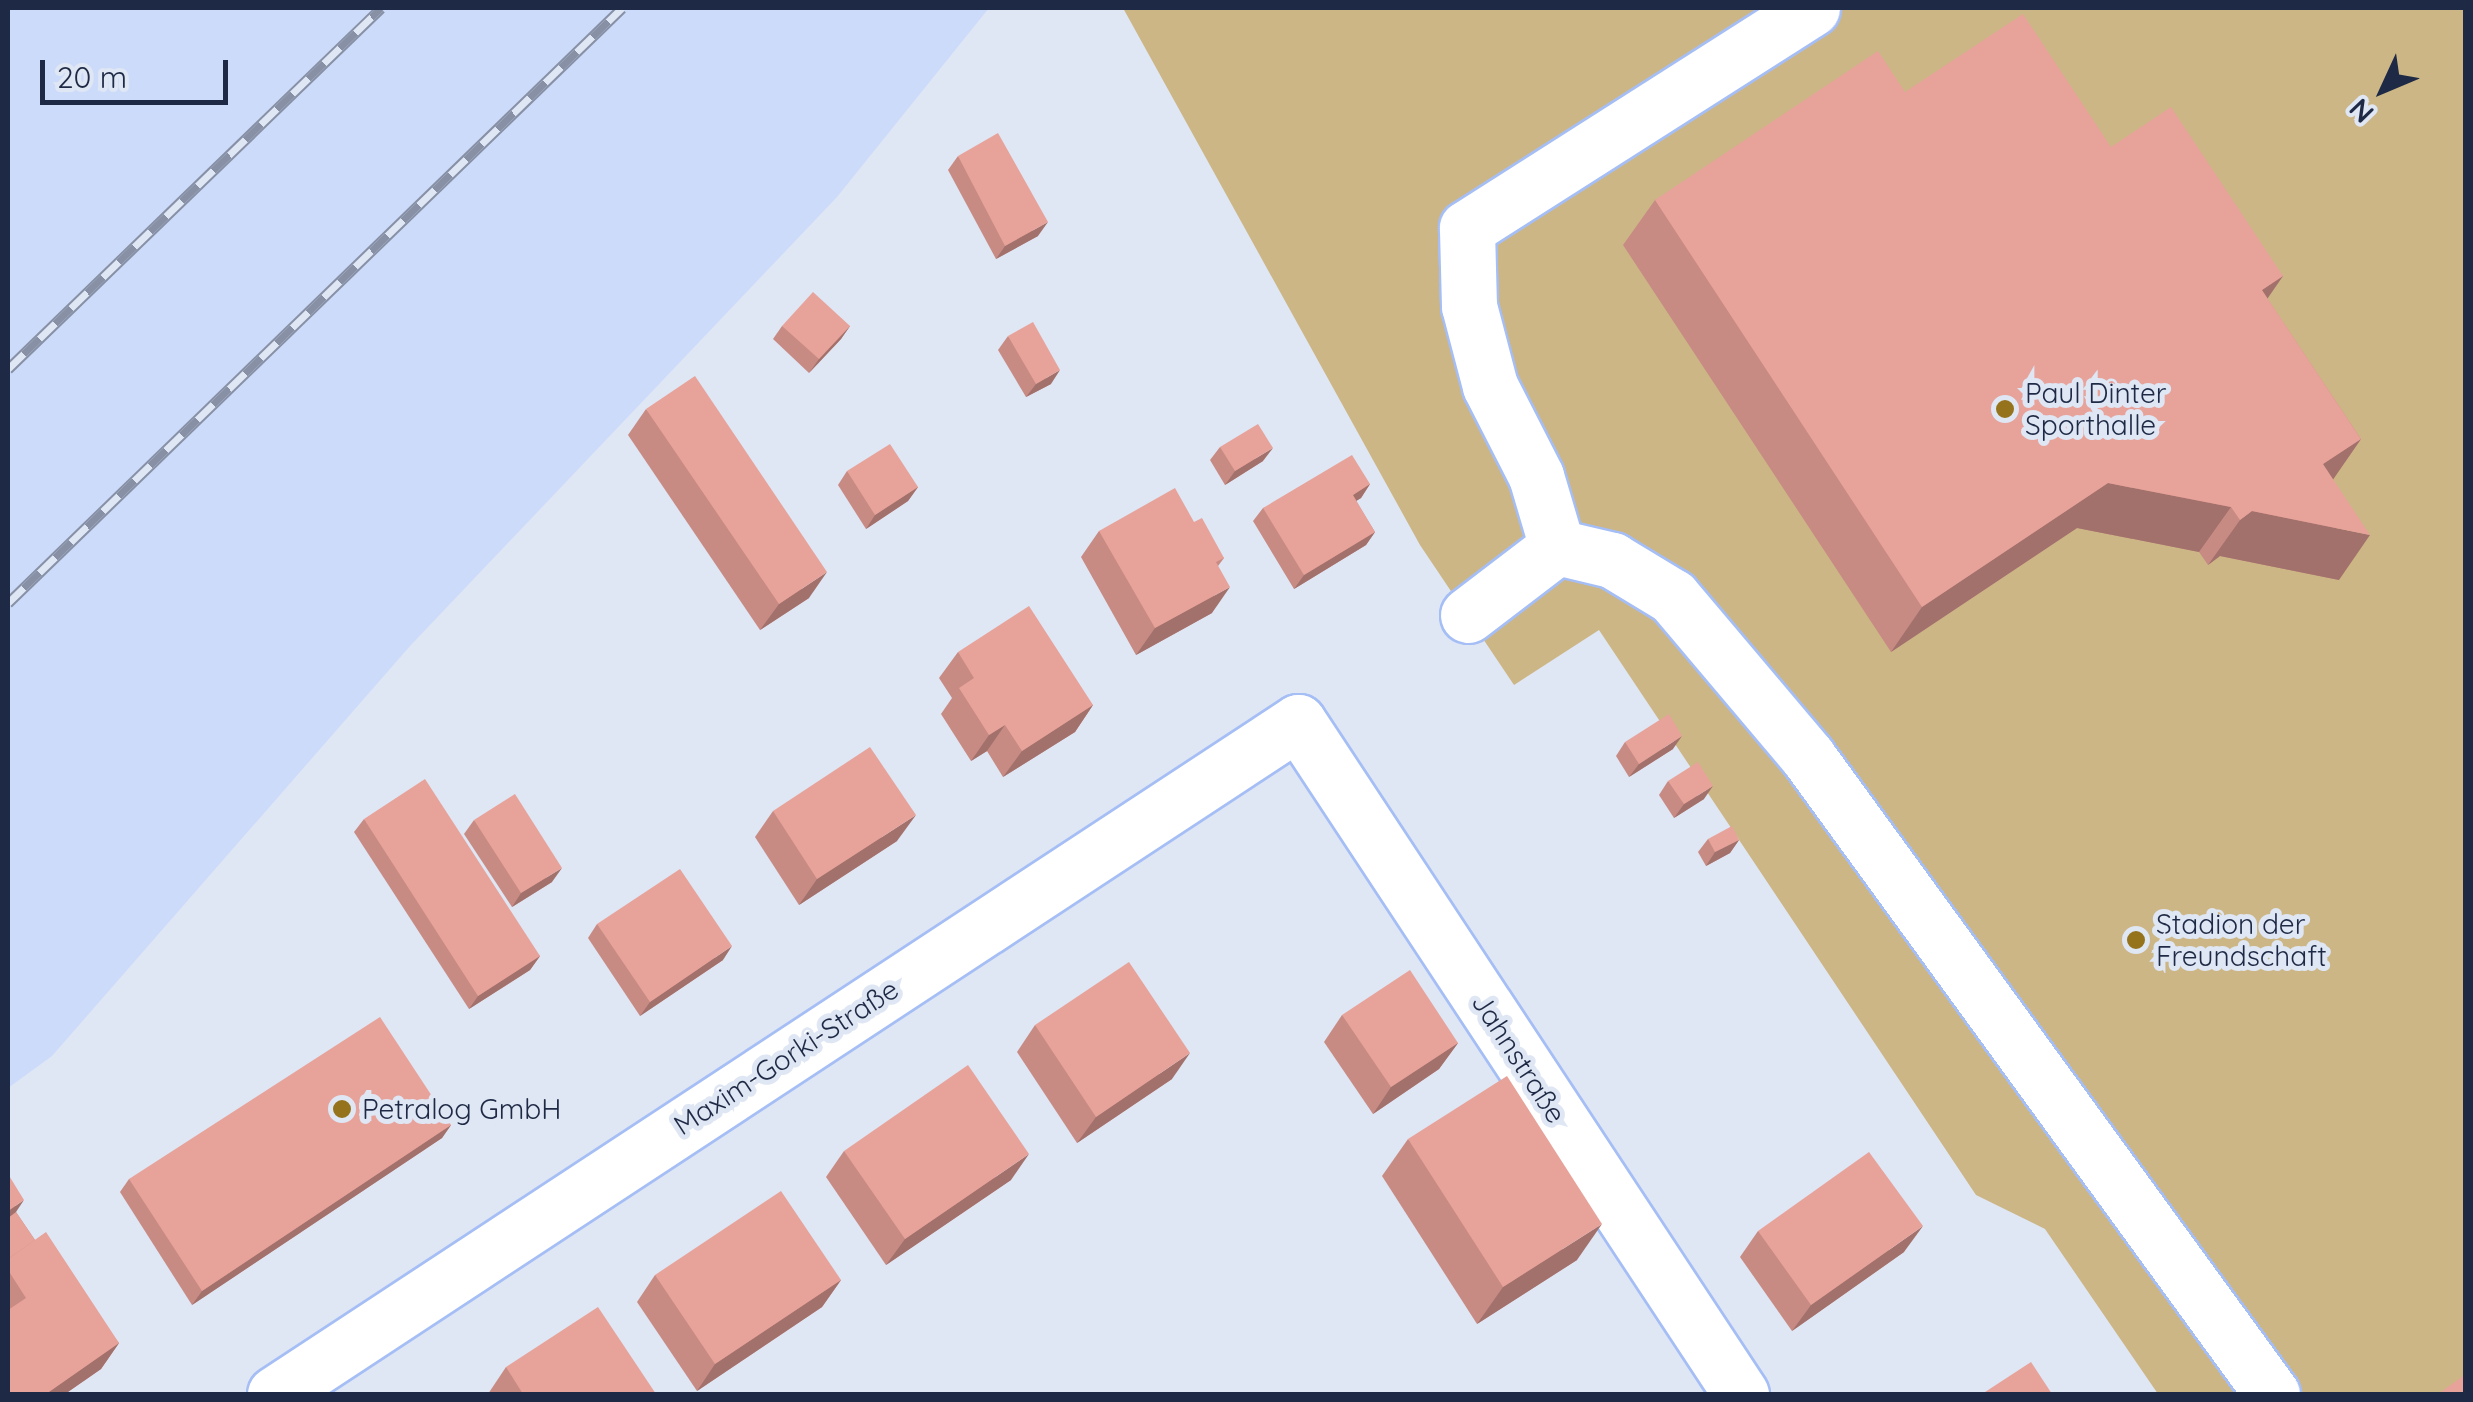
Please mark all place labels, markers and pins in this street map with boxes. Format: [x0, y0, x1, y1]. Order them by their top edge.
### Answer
place label: Paul Dinter Sporthalle [2025, 376, 2167, 442]
marker: Paul Dinter Sporthalle [1994, 398, 2016, 420]
place label: Stadion der Freundschaft [2156, 907, 2327, 973]
marker: Stadion der Freundschaft [2125, 929, 2147, 951]
place label: Petralog GmbH [362, 1092, 561, 1126]
marker: Petralog GmbH [331, 1098, 353, 1120]

